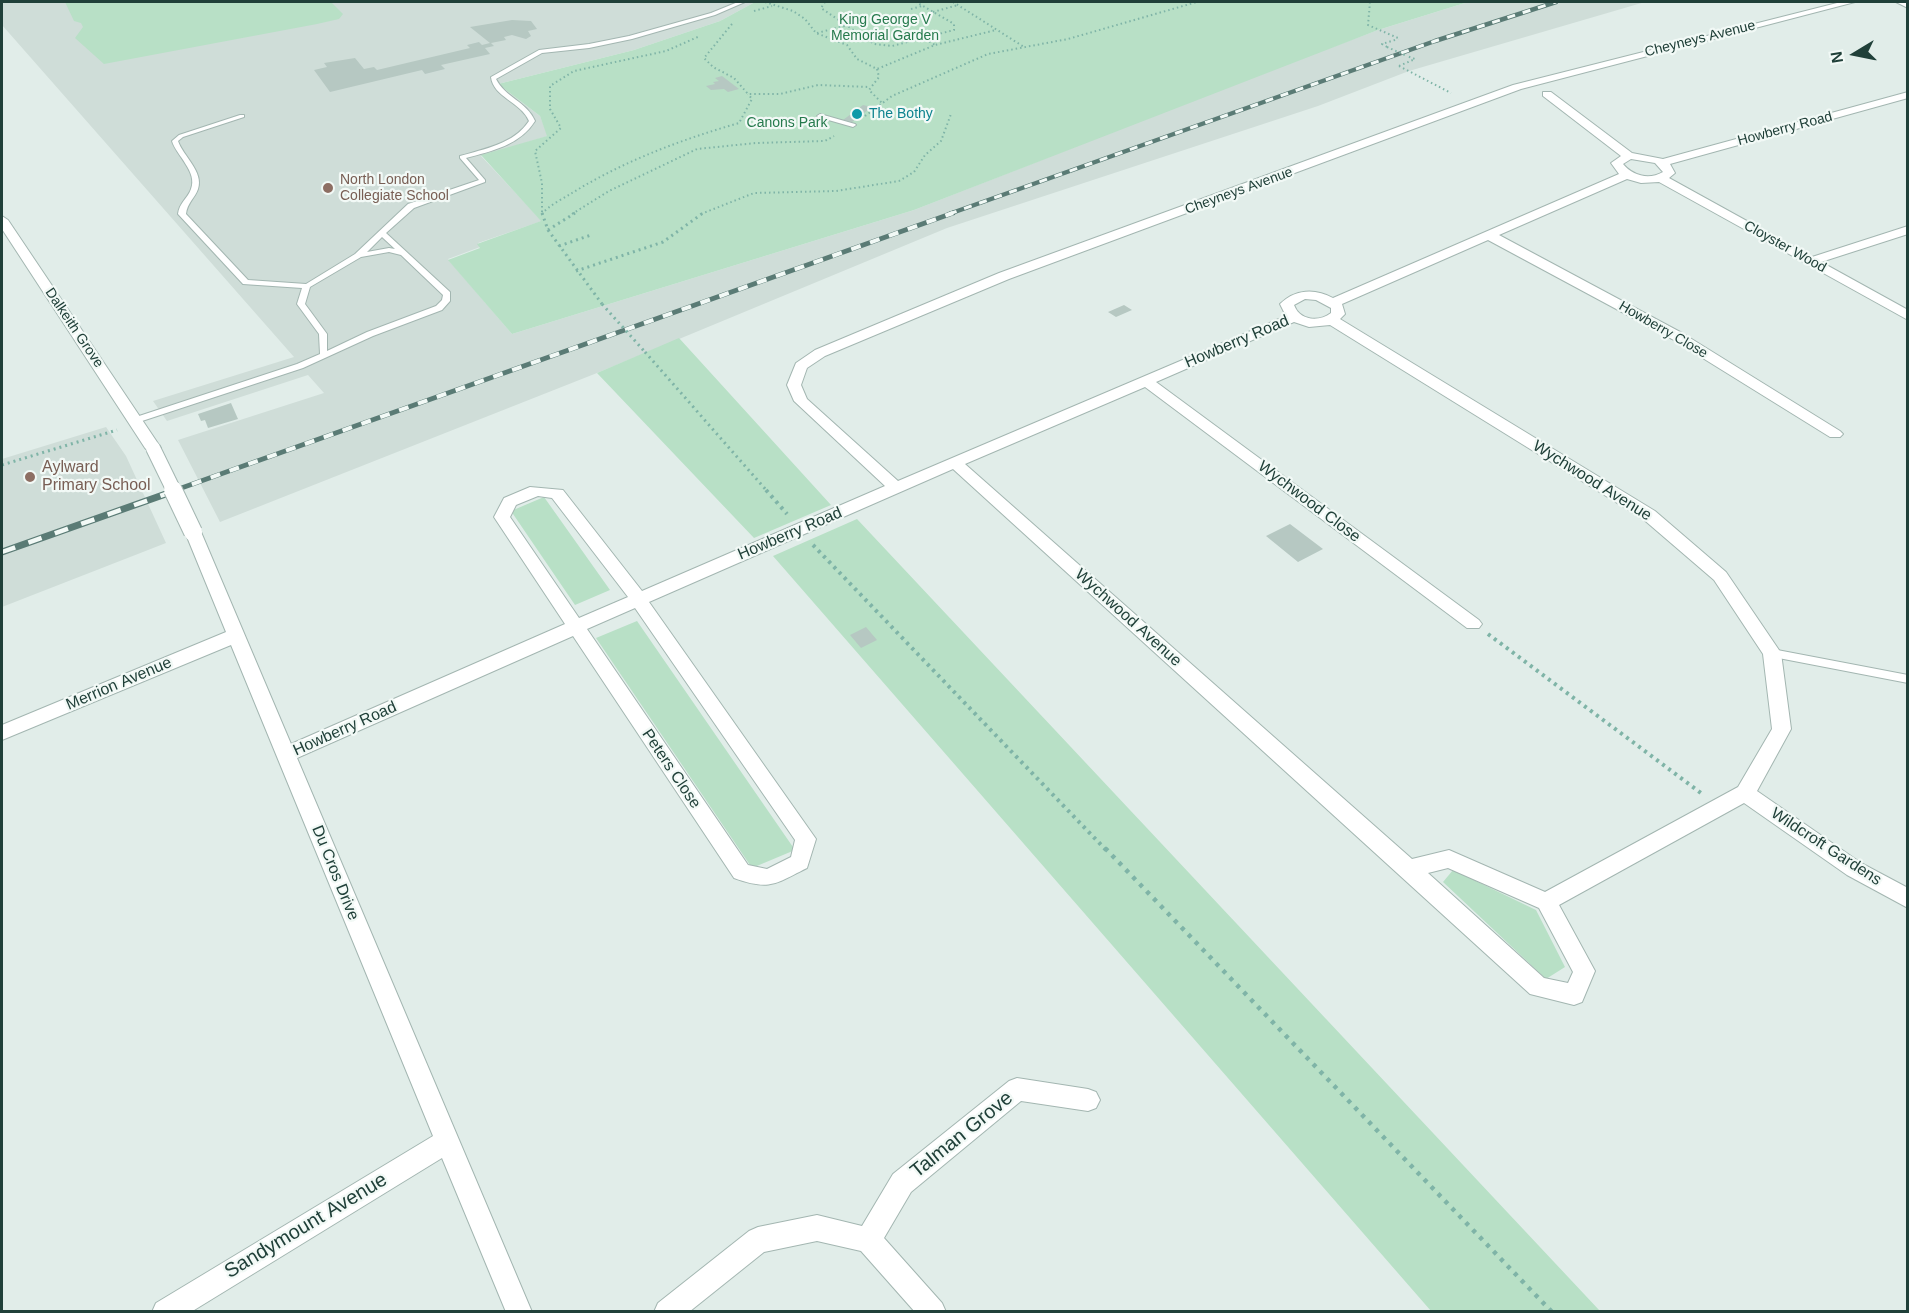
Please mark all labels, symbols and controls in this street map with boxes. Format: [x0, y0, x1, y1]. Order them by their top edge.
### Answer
park label: King George V Memorial Garden [831, 12, 939, 44]
street label: Cheyneys Avenue [1643, 17, 1757, 61]
north arrow [1825, 24, 1885, 84]
text: N [1827, 50, 1846, 64]
place label: The Bothy [869, 106, 933, 122]
marker: The Bothy [850, 107, 864, 121]
street label: Howberry Road [1736, 108, 1834, 150]
park label: Canons Park [747, 115, 827, 131]
street label: Cheyneys Avenue [1183, 164, 1295, 218]
place label: North London Collegiate School [340, 172, 449, 204]
marker: North London Collegiate School [321, 181, 335, 195]
street label: Cloyster Wood [1741, 217, 1829, 277]
street label: Dalkeith Grove [41, 285, 107, 371]
street label: Howberry Close [1616, 298, 1710, 362]
street label: Howberry Road [1182, 311, 1292, 373]
street label: Wychwood Avenue [1529, 437, 1655, 525]
street label: Wychwood Close [1254, 457, 1364, 547]
place label: Aylward Primary School [42, 458, 150, 496]
marker: Aylward Primary School [23, 470, 37, 484]
street label: Howberry Road [735, 503, 845, 565]
street label: Wychwood Avenue [1071, 565, 1185, 671]
street label: Merrion Avenue [63, 653, 175, 715]
street label: Howberry Road [290, 698, 400, 760]
street label: Peters Close [637, 726, 705, 812]
street label: Wildcroft Gardens [1767, 804, 1885, 890]
street label: Du Cros Drive [307, 823, 363, 923]
street label: Talman Grove [906, 1087, 1018, 1183]
street label: Sandymount Avenue [220, 1168, 392, 1284]

